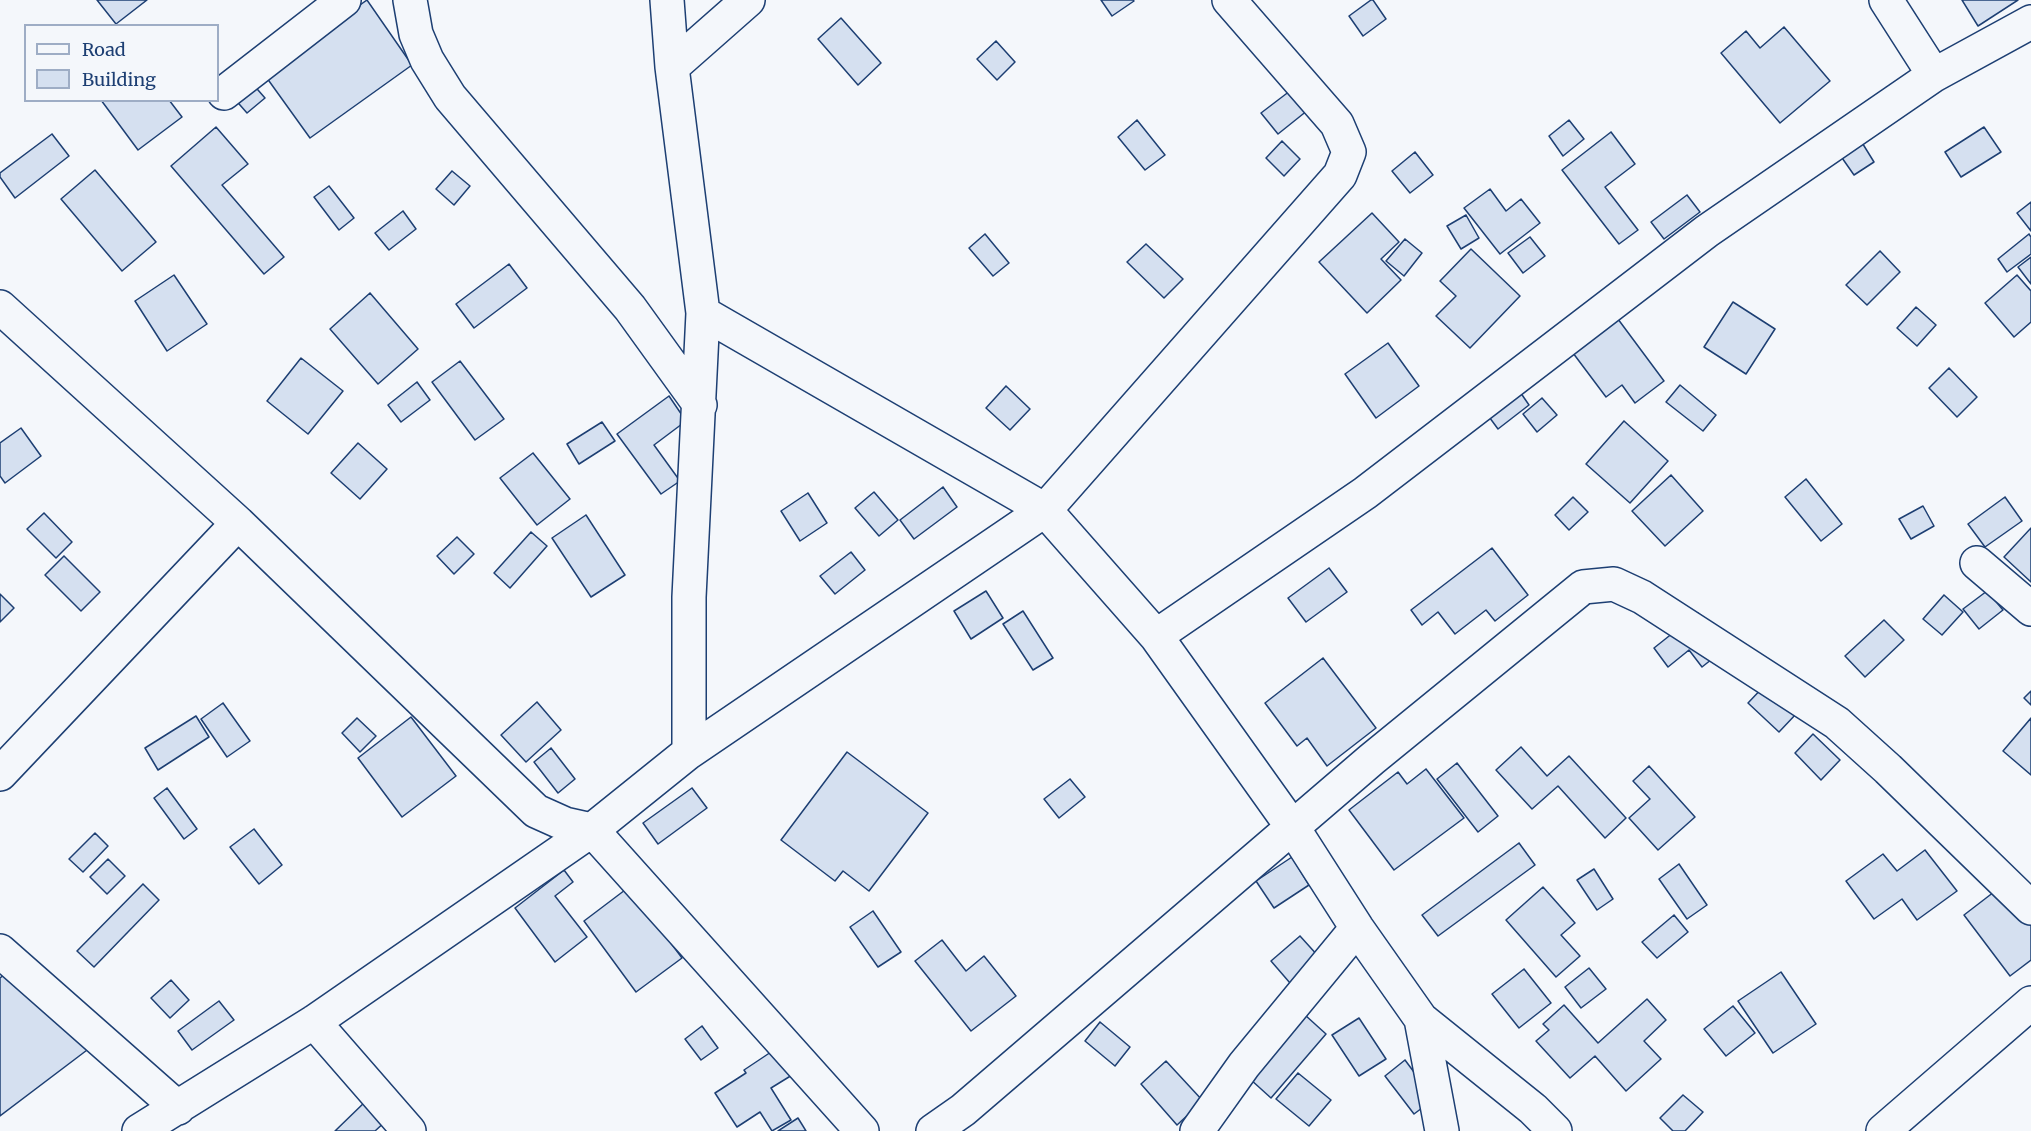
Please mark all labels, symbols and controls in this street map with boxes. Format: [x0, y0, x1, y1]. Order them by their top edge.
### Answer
legend [24, 24, 219, 102]
text: Road [82, 38, 126, 61]
text: Building [82, 68, 156, 91]

